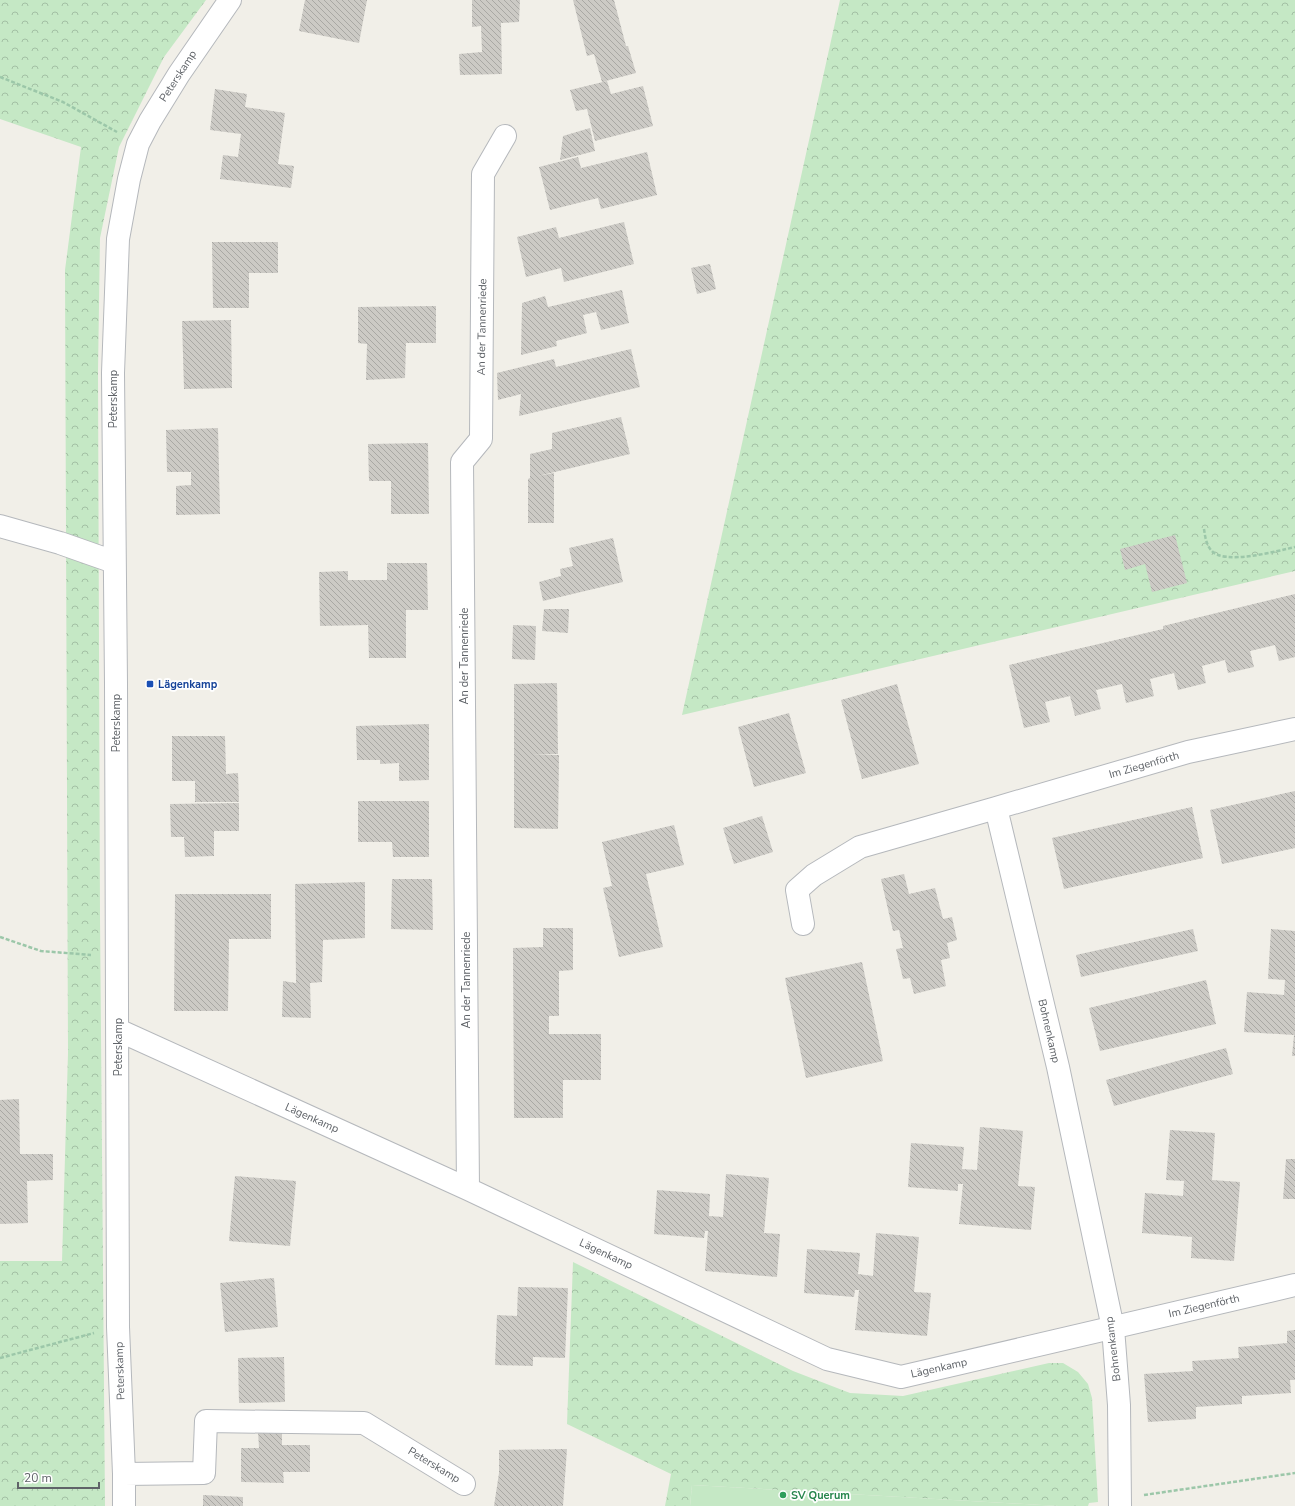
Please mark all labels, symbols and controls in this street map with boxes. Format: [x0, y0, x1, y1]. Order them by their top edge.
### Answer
street label: Peterskamp [156, 47, 200, 105]
street label: An der Tannenriede [474, 278, 490, 376]
street label: Peterskamp [106, 370, 121, 428]
street label: An der Tannenriede [457, 607, 472, 704]
place label: Lägenkamp [158, 677, 218, 692]
marker: Lägenkamp [145, 679, 155, 689]
street label: Peterskamp [109, 694, 124, 752]
street label: Im Ziegenförth [1107, 748, 1181, 782]
street label: An der Tannenriede [459, 931, 474, 1028]
street label: Bohnenkamp [1034, 998, 1064, 1064]
street label: Peterskamp [111, 1018, 126, 1076]
street label: Lägenkamp [283, 1099, 341, 1137]
street label: Lägenkamp [577, 1235, 635, 1273]
street label: Im Ziegenförth [1167, 1291, 1241, 1321]
street label: Bohnenkamp [1102, 1316, 1124, 1382]
street label: Peterskamp [111, 1342, 129, 1400]
street label: Lägenkamp [909, 1354, 969, 1382]
street label: Peterskamp [405, 1444, 463, 1486]
scale bar [18, 1464, 99, 1490]
text: 20 m [24, 1470, 52, 1486]
place label: SV Querum [791, 1488, 850, 1503]
marker: SV Querum [778, 1490, 788, 1500]

